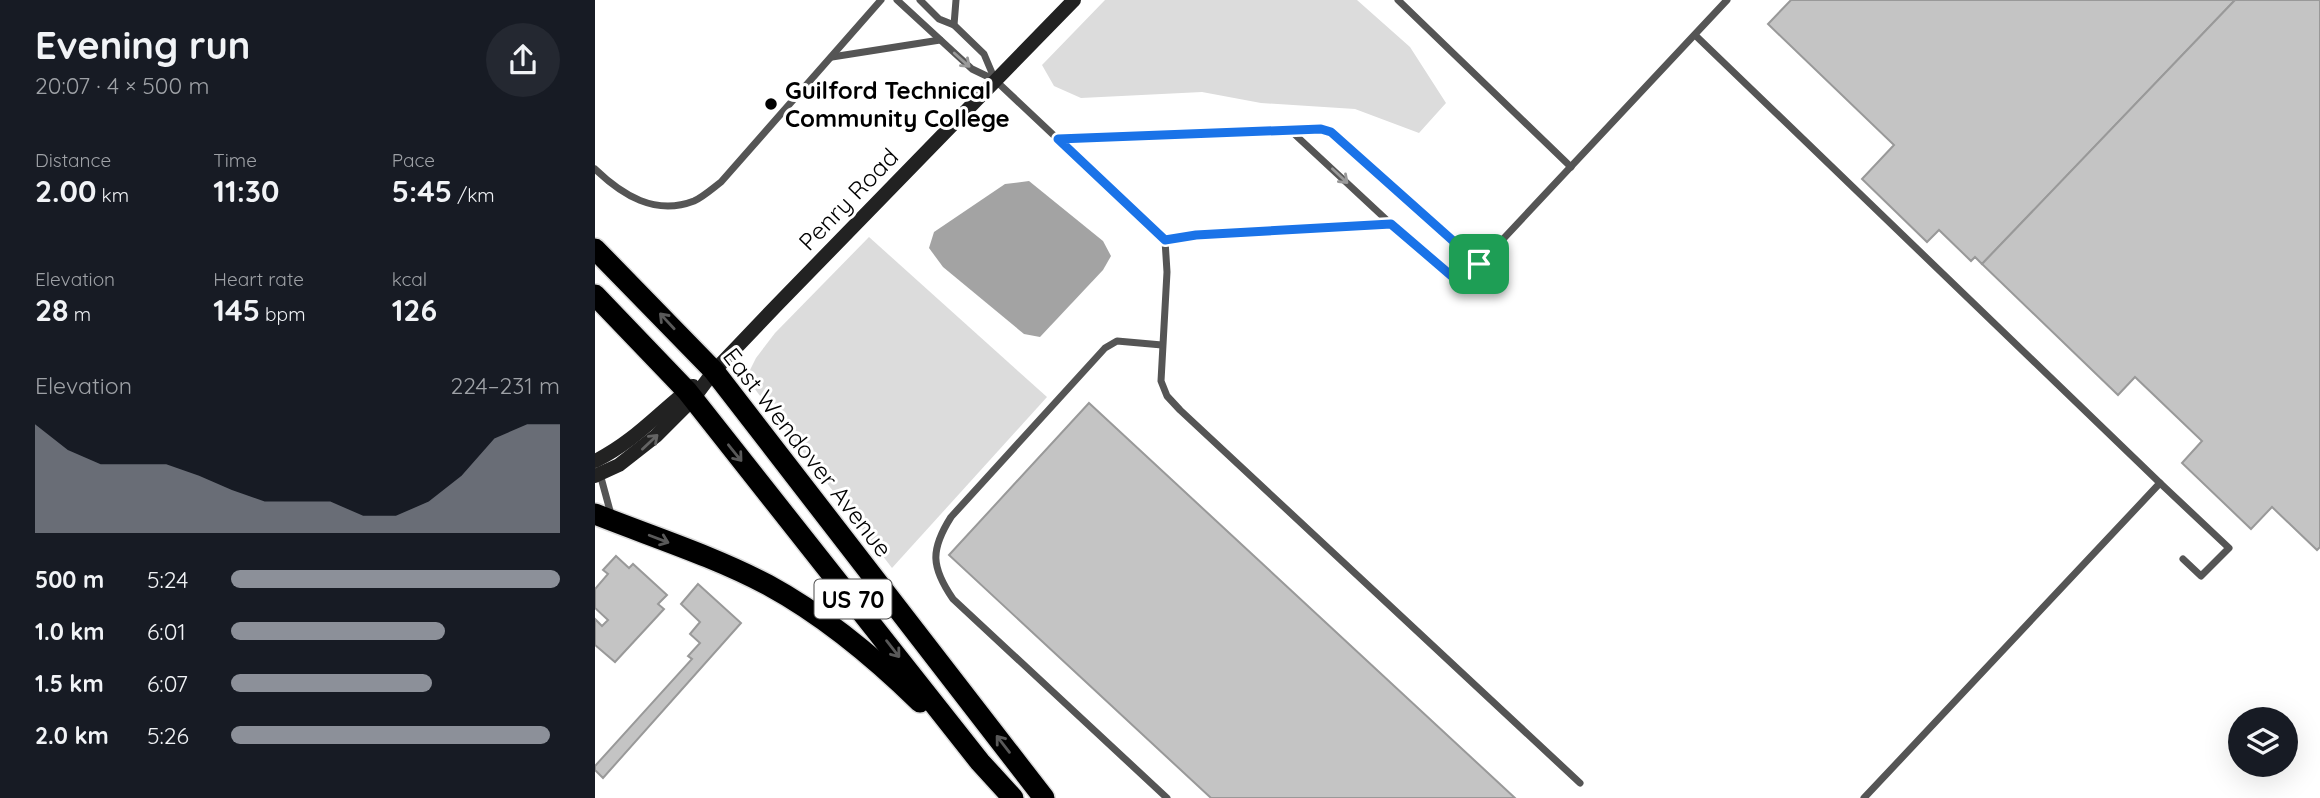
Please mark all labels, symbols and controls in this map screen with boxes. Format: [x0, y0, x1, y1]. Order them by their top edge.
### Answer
text: Evening run [35, 21, 250, 69]
button: share [486, 23, 560, 97]
one-way arrow [953, 52, 971, 68]
text: 20:07 · 4 × 500 m [35, 71, 209, 100]
place label: Guilford Technical Community College [785, 75, 1010, 133]
marker: Guilford Technical Community College [763, 96, 779, 112]
street label: Penry Road [792, 142, 904, 256]
text: Distance [35, 148, 111, 172]
text: Time [213, 148, 257, 172]
text: Pace [392, 148, 435, 172]
one-way arrow [1331, 168, 1348, 185]
text: 2.00 [35, 172, 96, 210]
text: 11:30 [213, 172, 279, 210]
text: 5:45 [392, 172, 452, 210]
text: km [96, 183, 129, 207]
text: /km [452, 183, 495, 207]
pin [1449, 234, 1509, 294]
icon: arrive [1460, 245, 1498, 283]
text: Elevation [35, 267, 115, 291]
text: Heart rate [213, 267, 304, 291]
text: kcal [392, 267, 427, 291]
text: 28 [35, 291, 69, 329]
text: 145 [213, 291, 260, 329]
text: 126 [392, 291, 437, 329]
text: m [69, 302, 91, 326]
text: bpm [260, 302, 305, 326]
one-way arrow [659, 313, 676, 330]
street label: East Wendover Avenue [717, 341, 899, 563]
text: Elevation [35, 371, 132, 400]
text: 224–231 m [450, 371, 560, 400]
one-way arrow [641, 433, 658, 450]
one-way arrow [728, 443, 743, 461]
one-way arrow [647, 534, 669, 547]
text: 500 m [35, 565, 104, 594]
text: 5:24 [147, 565, 188, 594]
road number: US 70 [814, 580, 891, 618]
text: 1.0 km [35, 617, 105, 646]
text: 6:01 [147, 617, 186, 646]
one-way arrow [885, 640, 900, 658]
text: 1.5 km [35, 669, 104, 698]
text: 6:07 [147, 669, 188, 698]
map controls [2228, 707, 2298, 777]
button: layers [2228, 707, 2298, 777]
text: 2.0 km [35, 721, 109, 750]
text: 5:26 [147, 721, 189, 750]
one-way arrow [995, 735, 1010, 754]

